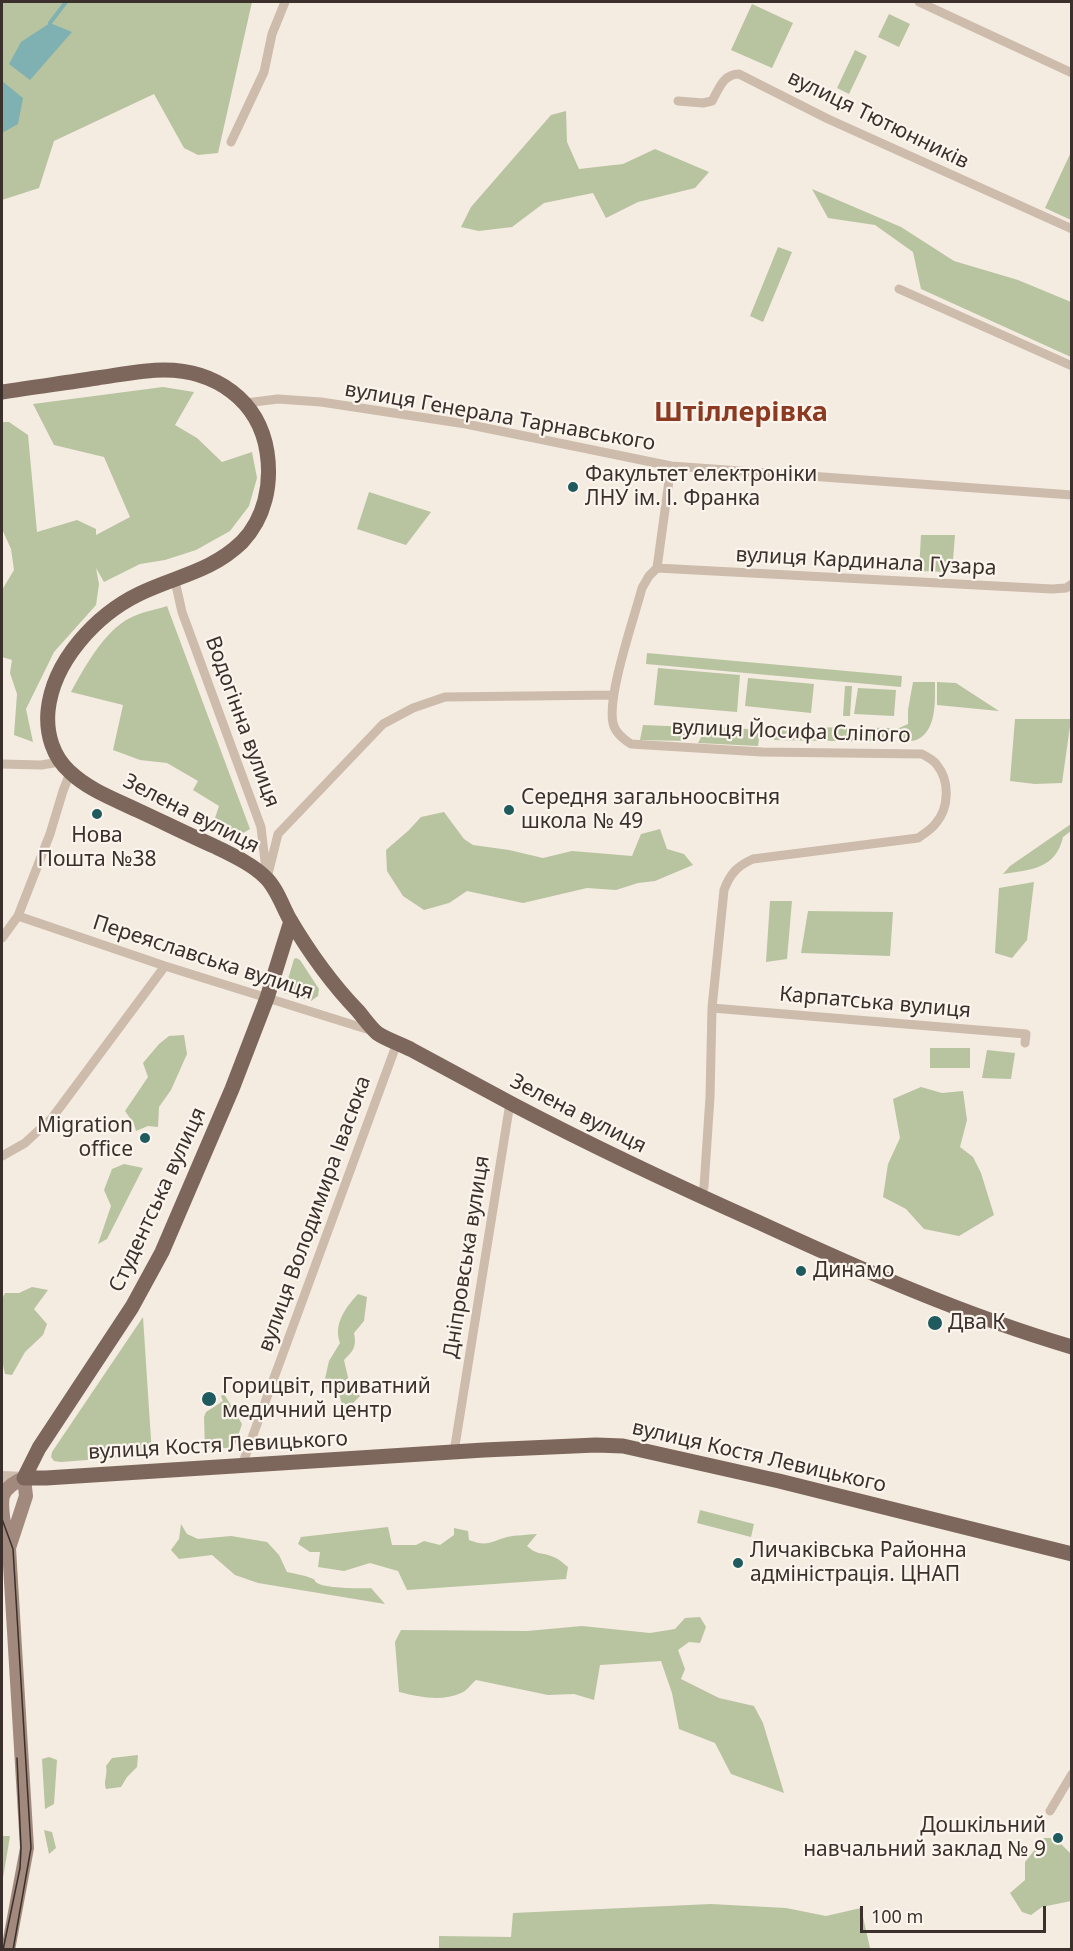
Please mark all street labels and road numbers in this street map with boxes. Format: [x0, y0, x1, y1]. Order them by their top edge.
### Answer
street label: вулиця Тютюнників [783, 65, 973, 175]
street label: вулиця Генерала Тарнавського [343, 377, 657, 457]
street label: вулиця Кардинала Гузара [735, 543, 997, 581]
street label: Водогінна вулиця [199, 633, 285, 811]
street label: вулиця Йосифа Сліпого [671, 715, 911, 749]
street label: Зелена вулиця [119, 769, 263, 859]
street label: Переяславська вулиця [89, 910, 317, 1006]
street label: Карпатська вулиця [778, 982, 972, 1024]
street label: Зелена вулиця [506, 1069, 650, 1159]
street label: вулиця Володимира Івасюка [253, 1073, 377, 1355]
street label: Студентська вулиця [104, 1104, 212, 1296]
street label: Дніпровська вулиця [439, 1154, 495, 1360]
street label: вулиця Костя Левицького [629, 1415, 889, 1499]
street label: вулиця Костя Левицького [88, 1427, 348, 1465]

